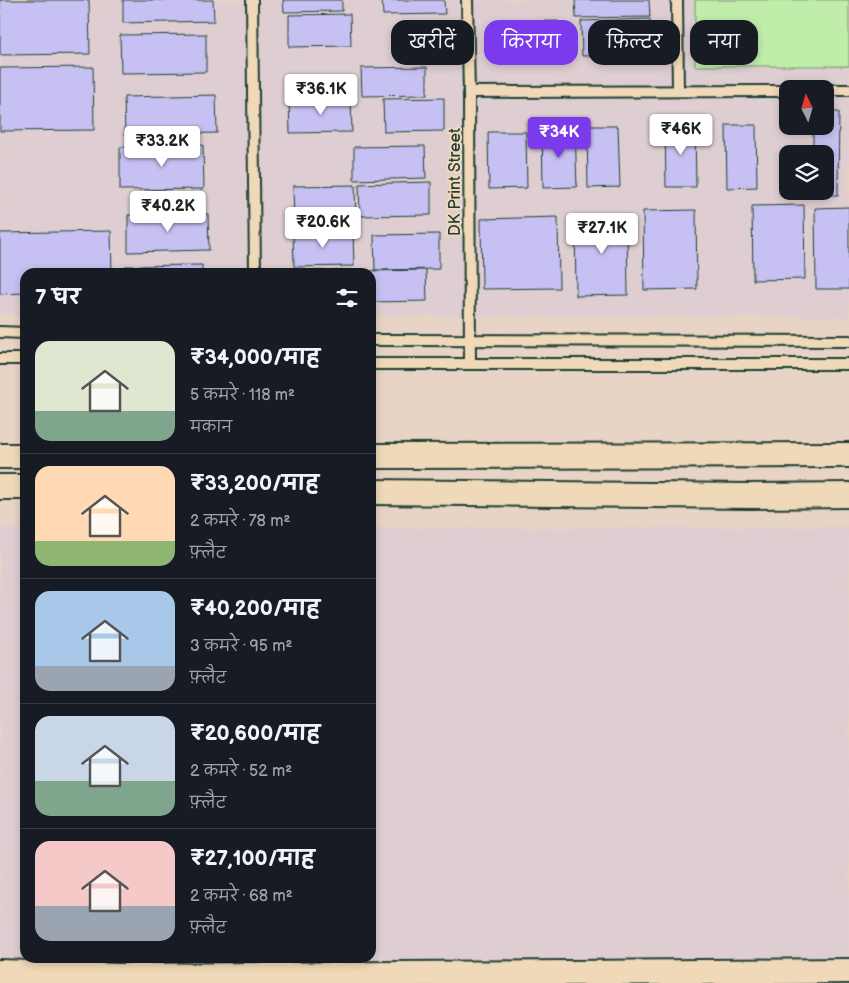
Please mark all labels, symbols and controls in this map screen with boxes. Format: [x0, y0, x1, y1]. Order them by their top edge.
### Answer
chip: खरीदें [391, 20, 474, 65]
chip: किराया [484, 20, 578, 65]
chip: फ़िल्टर [588, 20, 680, 65]
chip: नया [690, 20, 758, 65]
pin: ₹36.1K [280, 74, 362, 116]
text: ₹36.1K [295, 80, 347, 99]
north arrow [779, 80, 834, 135]
map controls [779, 80, 834, 200]
pin: ₹46K [651, 114, 711, 156]
pin: ₹34K [529, 116, 589, 159]
text: ₹46K [661, 120, 701, 139]
text: ₹34K [539, 123, 579, 142]
pin: ₹33.2K [121, 126, 203, 168]
street label: DK Print Street [446, 128, 465, 236]
text: ₹33.2K [135, 132, 189, 151]
button: layers [779, 145, 834, 200]
pin: ₹40.2K [127, 190, 209, 233]
text: ₹40.2K [141, 197, 195, 216]
pin: ₹20.6K [282, 206, 364, 249]
pin: ₹27.1K [561, 212, 643, 255]
text: ₹20.6K [296, 213, 350, 232]
text: ₹27.1K [577, 219, 627, 238]
icon: filters [333, 284, 361, 312]
text: 7 घर [35, 285, 80, 310]
text: ₹34,000/माह [190, 345, 320, 370]
icon: home [75, 361, 135, 421]
text: 5 कमरे · 118 m² [190, 386, 295, 405]
text: मकान [190, 418, 232, 437]
text: ₹33,200/माह [190, 471, 319, 496]
icon: home [75, 486, 135, 546]
text: 2 कमरे · 78 m² [190, 512, 290, 531]
text: फ़्लैट [190, 544, 226, 563]
text: ₹40,200/माह [190, 596, 320, 621]
icon: home [75, 611, 135, 671]
text: 3 कमरे · 95 m² [190, 637, 292, 656]
text: फ़्लैट [190, 669, 226, 688]
text: ₹20,600/माह [190, 721, 320, 746]
icon: home [75, 736, 135, 796]
text: 2 कमरे · 52 m² [190, 762, 292, 781]
text: फ़्लैट [190, 794, 226, 813]
text: ₹27,100/माह [190, 846, 315, 871]
icon: home [75, 861, 135, 921]
text: 2 कमरे · 68 m² [190, 887, 293, 906]
text: फ़्लैट [190, 919, 226, 938]

